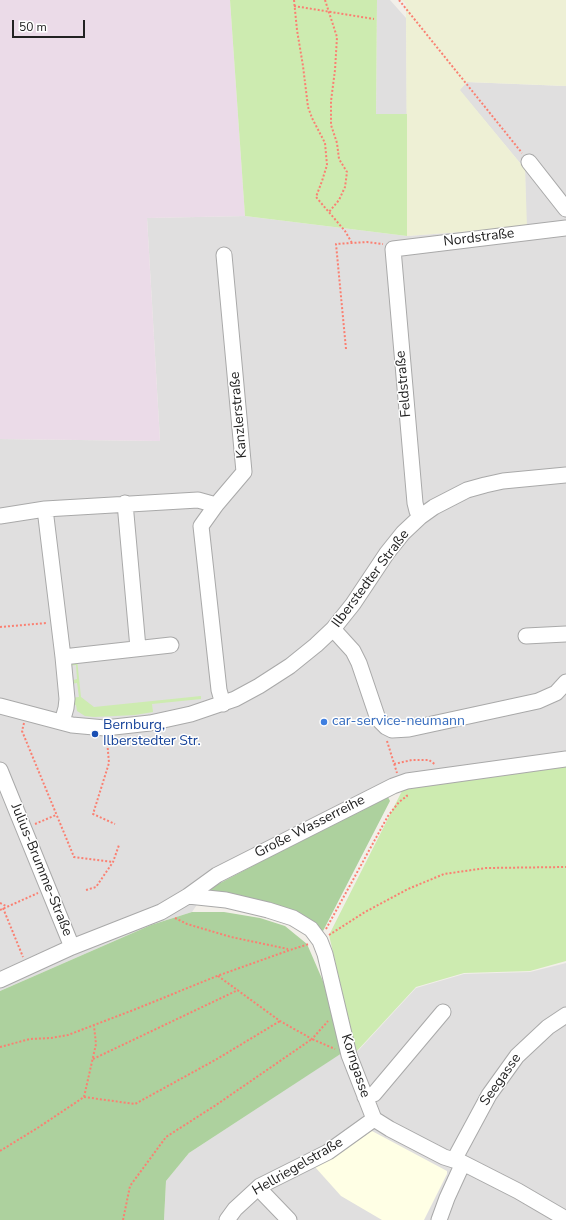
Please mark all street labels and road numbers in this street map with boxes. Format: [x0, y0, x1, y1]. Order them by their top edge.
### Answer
street label: Nordstraße [443, 225, 515, 251]
street label: Feldstraße [393, 350, 415, 418]
street label: Kanzlerstraße [227, 371, 251, 459]
street label: Ilberstedter Straße [329, 527, 413, 631]
street label: Große Wasserreihe [252, 792, 368, 862]
street label: Julius-Brumme-Straße [7, 801, 75, 939]
street label: Korngasse [337, 1032, 373, 1100]
street label: Seegasse [477, 1051, 525, 1109]
street label: Hellriegelstraße [250, 1134, 346, 1200]

